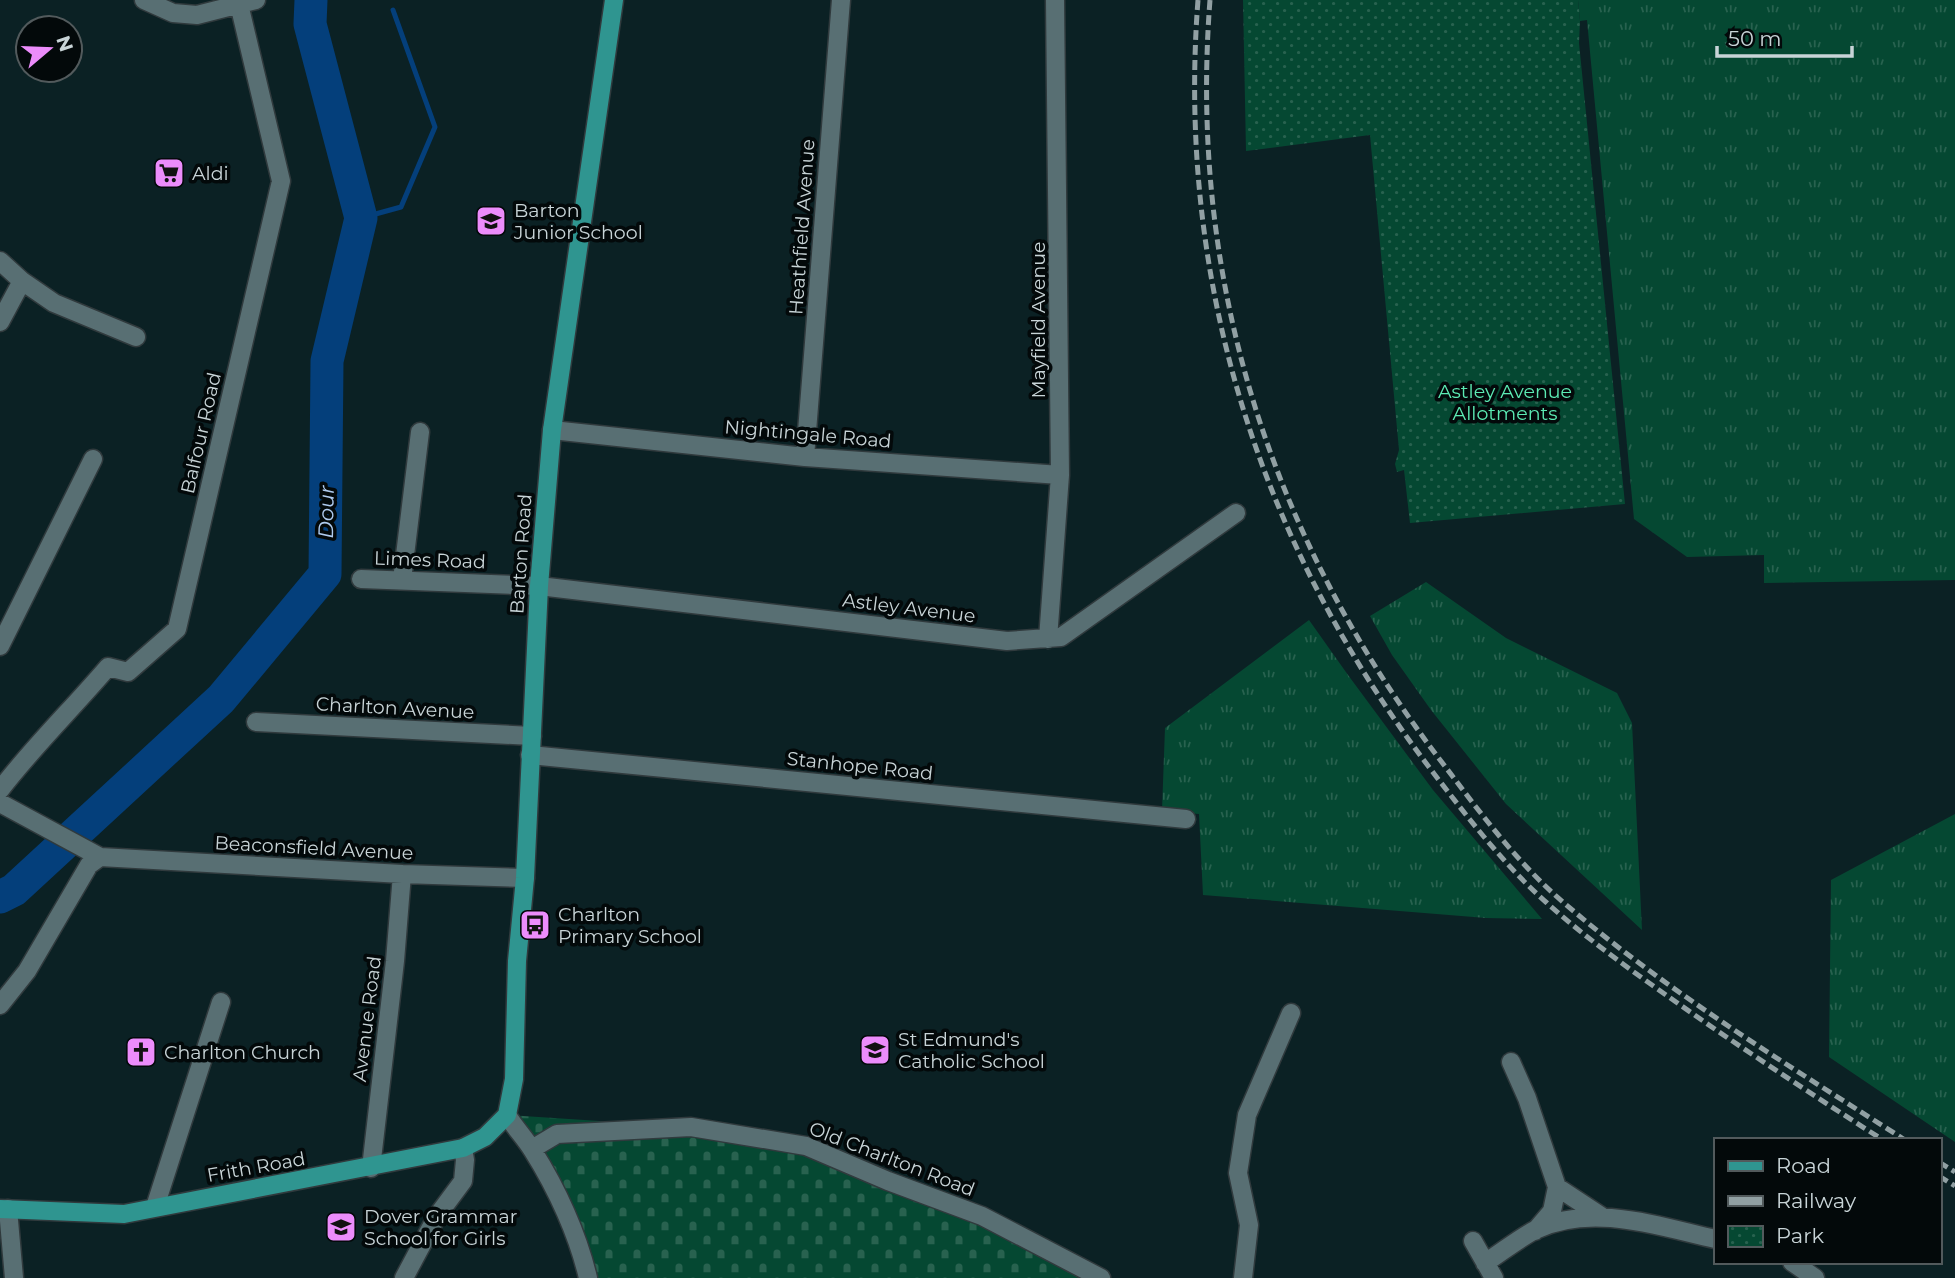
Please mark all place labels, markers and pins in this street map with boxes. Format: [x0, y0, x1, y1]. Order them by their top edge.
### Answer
supermarket icon: Aldi [152, 156, 186, 190]
place label: Aldi [192, 162, 229, 185]
place label: Barton Junior School [513, 199, 643, 244]
school or university icon: Barton Junior School [474, 204, 508, 238]
place label: Charlton Primary School [558, 903, 702, 948]
bus stop icon: Charlton Primary School [518, 908, 552, 942]
place label: St Edmund's Catholic School [898, 1028, 1045, 1073]
school or university icon: St Edmund's Catholic School [858, 1033, 892, 1067]
church icon: Charlton Church [124, 1035, 158, 1069]
place label: Charlton Church [164, 1041, 321, 1064]
place label: Dover Grammar School for Girls [364, 1205, 517, 1250]
school or university icon: Dover Grammar School for Girls [324, 1210, 358, 1244]

